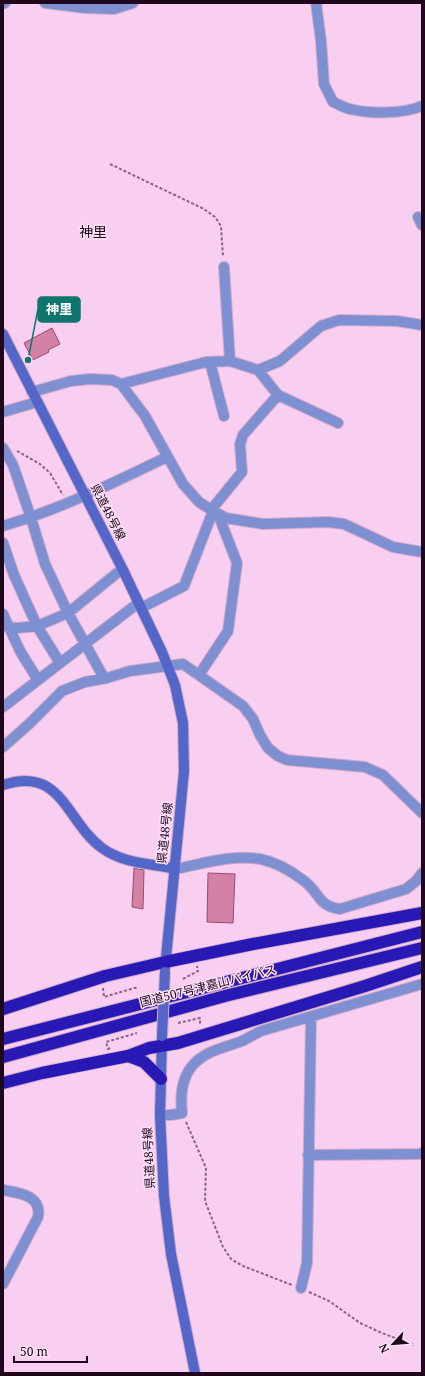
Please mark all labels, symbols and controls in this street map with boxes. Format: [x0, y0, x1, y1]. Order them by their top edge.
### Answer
district label: 神里 [79, 222, 107, 241]
callout: 神里 [38, 297, 80, 322]
text: 神里 [46, 300, 72, 318]
street label: 県道48号線 [87, 481, 130, 543]
street label: 県道48号線 [153, 802, 176, 864]
street label: 国道507号津嘉山バイパス [138, 960, 278, 1011]
street label: 県道48号線 [138, 1127, 159, 1189]
north arrow [373, 1324, 413, 1364]
scale bar [14, 1338, 87, 1364]
text: N [375, 1341, 392, 1356]
text: 50 m [20, 1343, 48, 1360]

